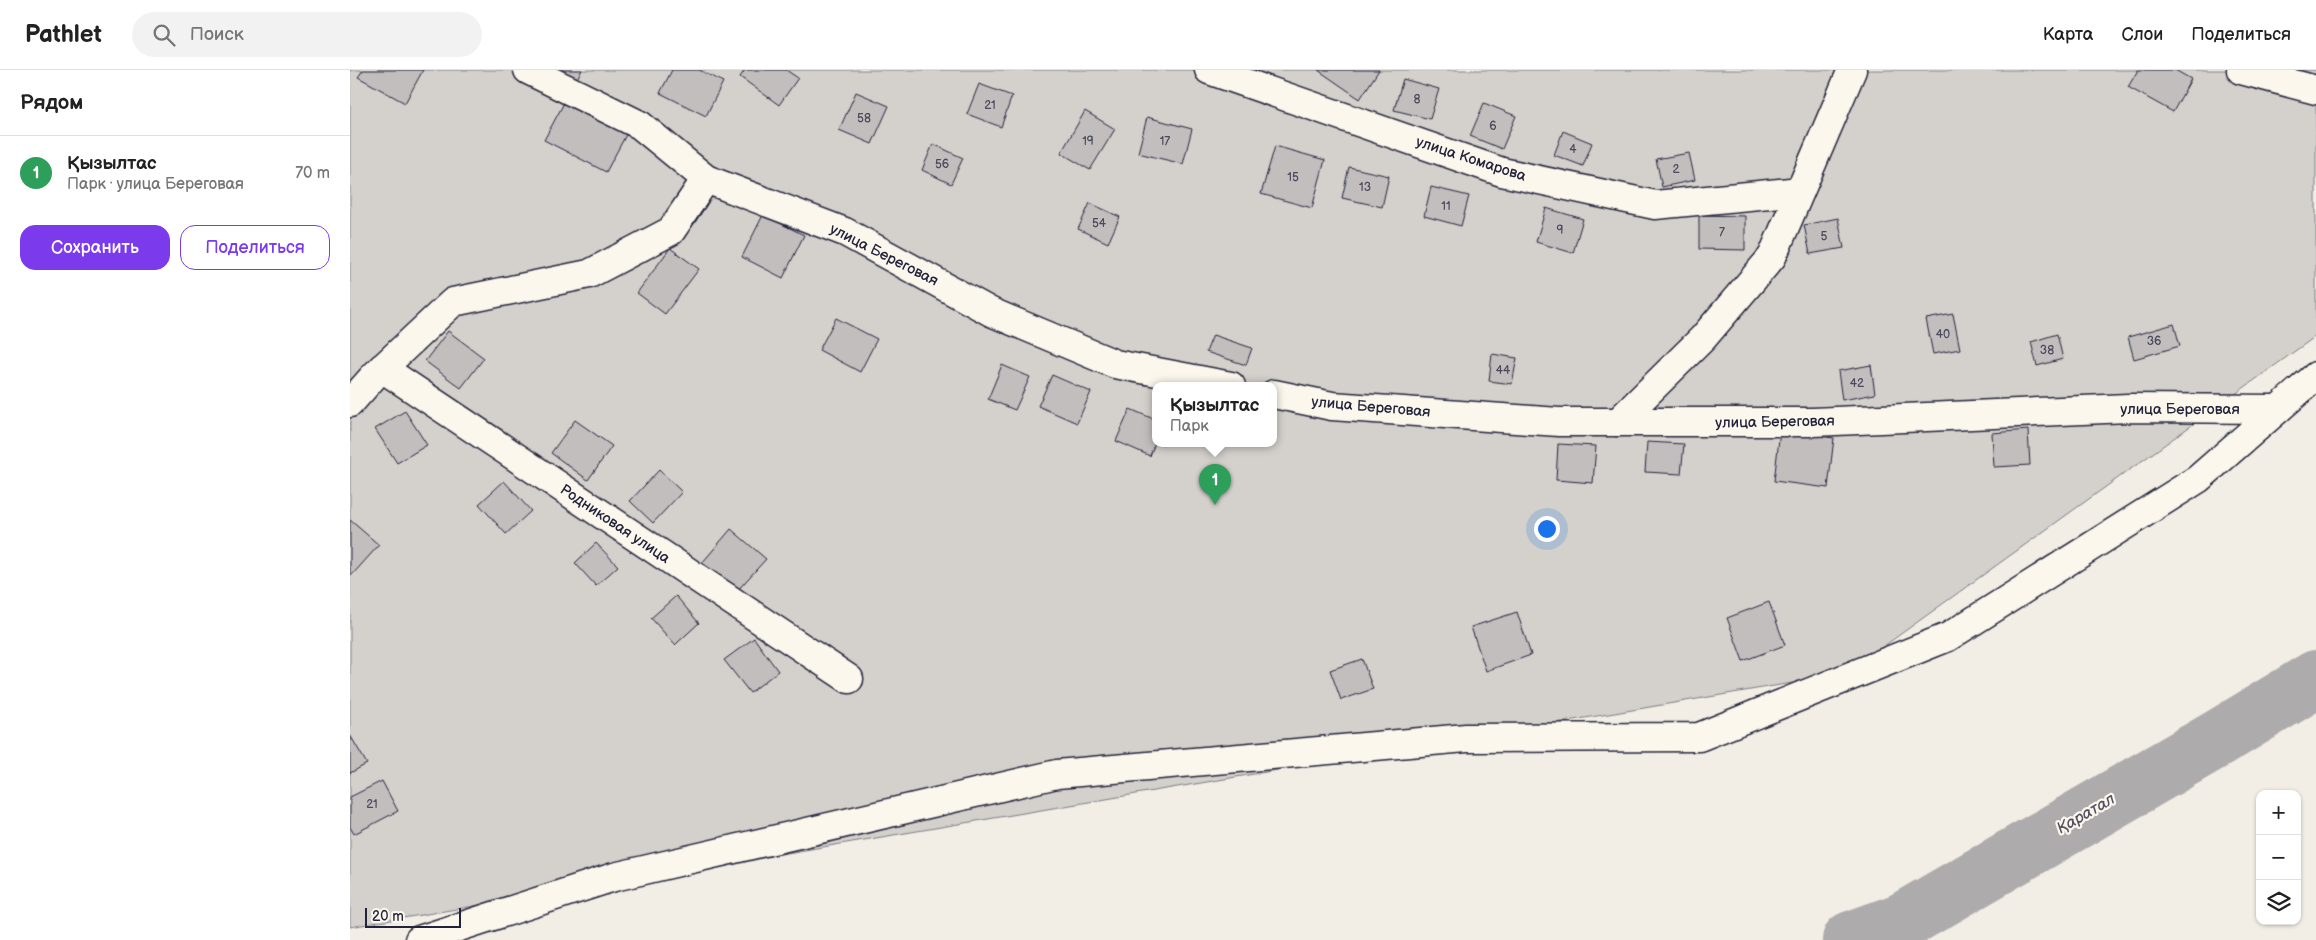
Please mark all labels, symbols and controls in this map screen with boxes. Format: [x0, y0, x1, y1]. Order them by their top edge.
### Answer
search box [132, 12, 482, 57]
text: Pathlet [25, 20, 102, 49]
icon: search [150, 21, 178, 49]
text: Поиск [190, 23, 244, 46]
text: Карта [2043, 24, 2093, 45]
text: Слои [2121, 24, 2163, 45]
text: Поделиться [2191, 24, 2291, 45]
text: Рядом [20, 90, 83, 115]
house number: 8 [1414, 92, 1421, 107]
house number: 21 [984, 98, 996, 113]
house number: 58 [857, 111, 871, 126]
house number: 6 [1489, 119, 1497, 134]
street label: улица Комарова [1413, 132, 1529, 186]
house number: 19 [1082, 134, 1094, 149]
house number: 17 [1160, 134, 1170, 149]
house number: 4 [1569, 142, 1577, 157]
text: Қызылтас [67, 152, 157, 175]
house number: 56 [935, 157, 949, 172]
house number: 2 [1672, 162, 1680, 177]
text: 1 [33, 164, 39, 183]
text: 70 m [295, 164, 330, 183]
house number: 15 [1287, 170, 1299, 185]
text: Парк · улица Береговая [67, 175, 244, 194]
house number: 13 [1359, 180, 1371, 195]
house number: 11 [1441, 199, 1451, 214]
house number: 54 [1092, 216, 1107, 231]
street label: улица Береговая [826, 219, 942, 291]
house number: 9 [1557, 223, 1564, 238]
button: Сохранить [20, 225, 170, 270]
button: Поделиться [180, 225, 330, 270]
house number: 7 [1719, 225, 1725, 240]
house number: 5 [1821, 229, 1828, 244]
house number: 40 [1936, 327, 1950, 342]
house number: 36 [2147, 334, 2161, 349]
house number: 38 [2040, 343, 2054, 358]
house number: 44 [1496, 363, 1511, 378]
house number: 42 [1850, 376, 1864, 391]
popup [1152, 382, 1277, 447]
street label: улица Береговая [1311, 392, 1431, 422]
text: Қызылтас [1170, 394, 1259, 417]
street label: улица Береговая [2120, 400, 2240, 419]
street label: улица Береговая [1715, 411, 1835, 433]
text: Парк [1170, 417, 1209, 436]
pin: 1 [1199, 464, 1231, 505]
street label: Родниковая улица [556, 480, 674, 568]
your location [1534, 516, 1560, 542]
water label: Қаратал [2054, 790, 2118, 838]
map controls [2256, 790, 2301, 925]
button: + [2256, 790, 2301, 835]
house number: 21 [366, 797, 378, 812]
button: − [2256, 835, 2301, 880]
button: layers [2256, 880, 2301, 925]
scale bar [365, 905, 461, 928]
text: 20 m [372, 908, 404, 925]

